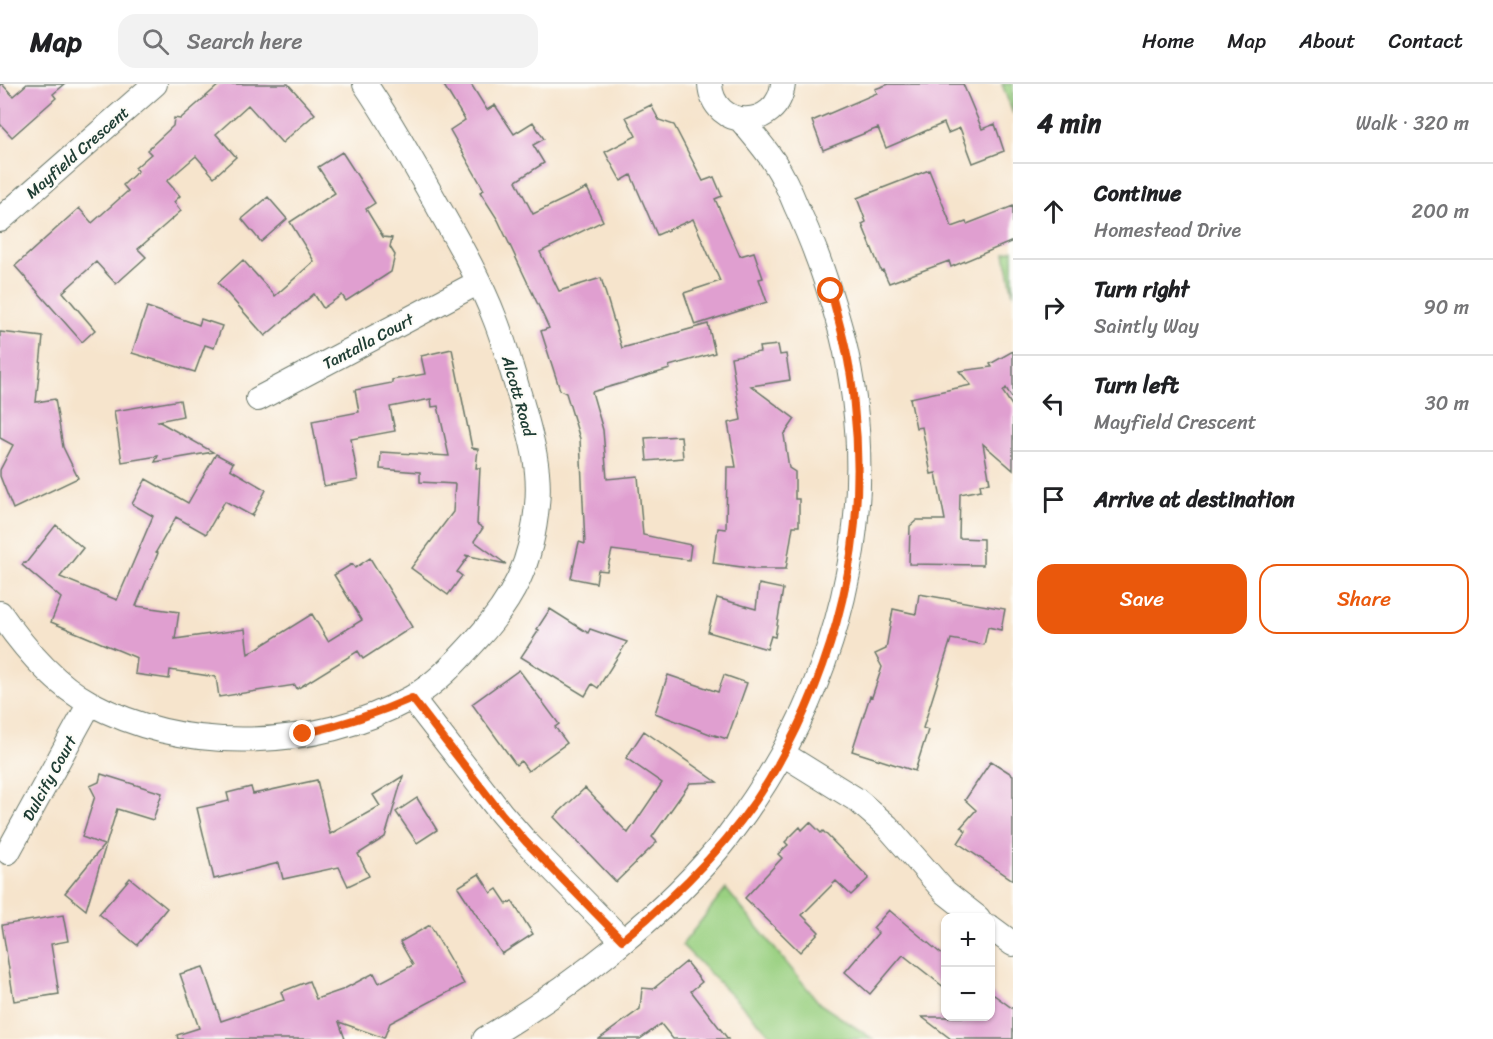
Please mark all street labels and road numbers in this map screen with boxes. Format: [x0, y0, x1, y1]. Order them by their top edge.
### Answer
street label: Mayfield Crescent [19, 99, 136, 206]
street label: Tantalla Court [317, 305, 420, 378]
street label: Alcott Road [493, 351, 544, 441]
street label: Dulcify Court [14, 730, 85, 826]

